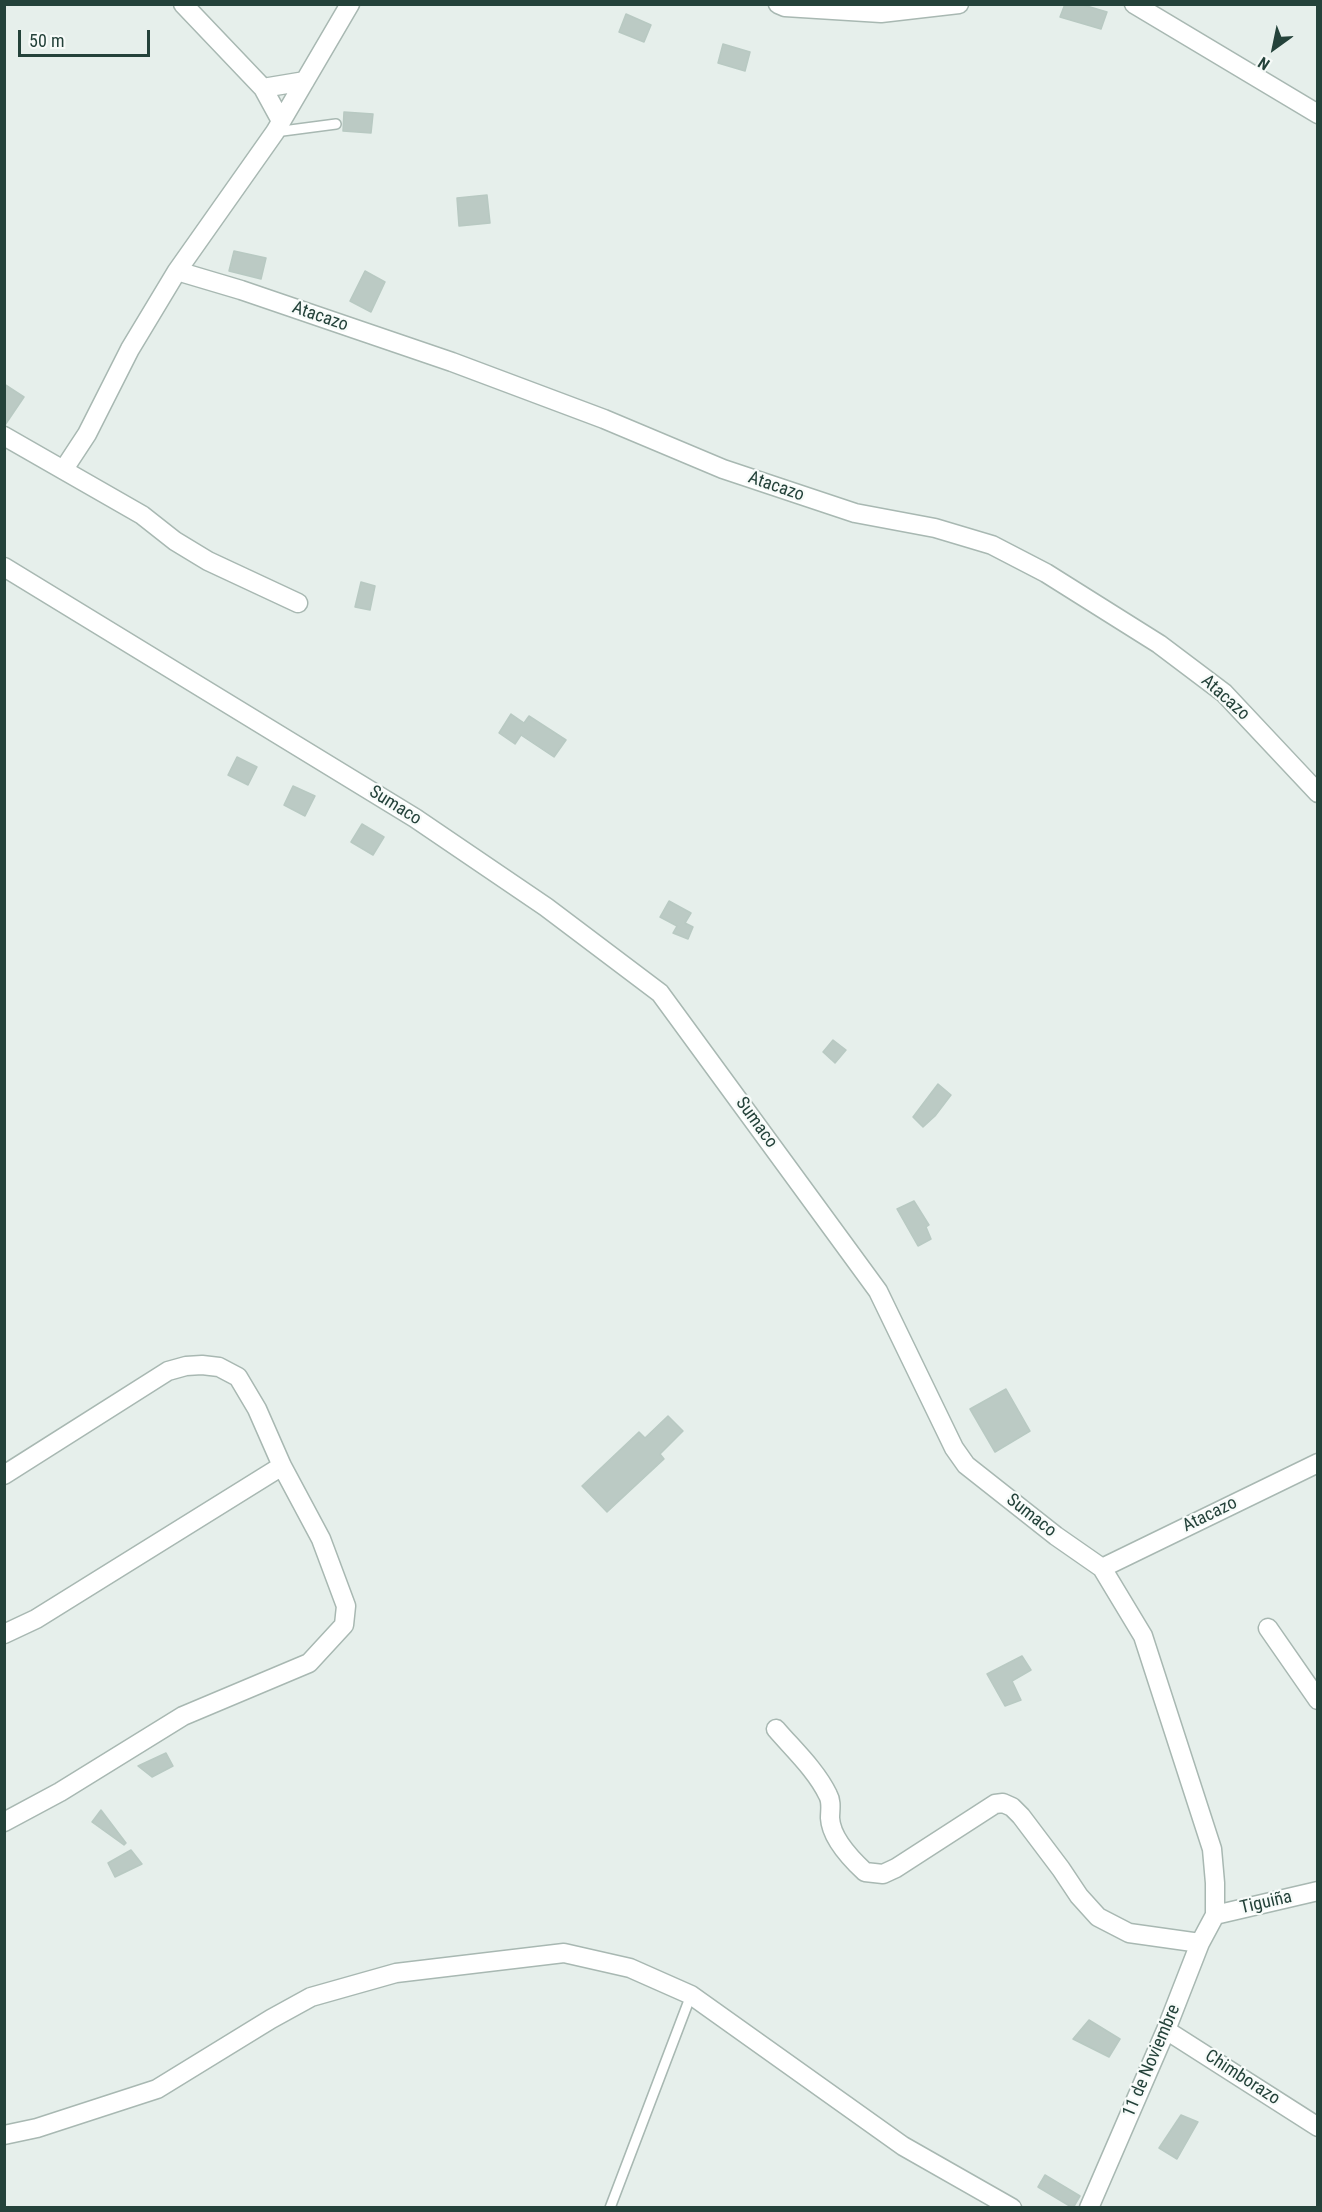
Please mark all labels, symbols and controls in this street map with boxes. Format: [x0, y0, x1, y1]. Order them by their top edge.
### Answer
scale bar [21, 18, 153, 56]
north arrow [1244, 18, 1304, 78]
text: 50 m [29, 30, 64, 51]
text: N [1255, 53, 1273, 74]
street label: Atacazo [289, 297, 351, 337]
street label: Atacazo [745, 467, 807, 507]
street label: Atacazo [1196, 671, 1254, 725]
street label: Sumaco [365, 782, 425, 830]
street label: Sumaco [730, 1093, 782, 1153]
street label: Sumaco [1002, 1490, 1060, 1542]
street label: Atacazo [1179, 1493, 1241, 1537]
street label: Tiguiña [1238, 1887, 1294, 1919]
street label: 11 de Noviembre [1119, 2002, 1185, 2120]
street label: Chimborazo [1200, 2046, 1284, 2110]

